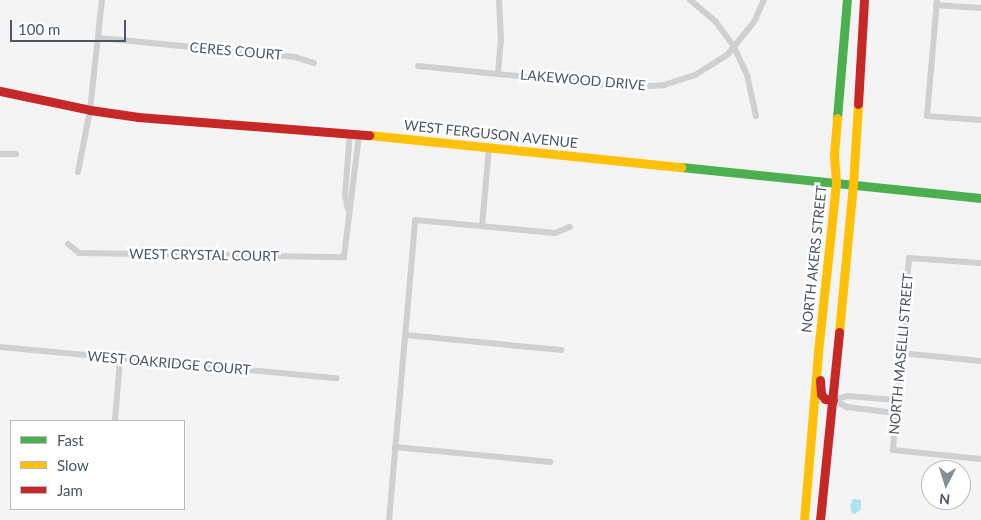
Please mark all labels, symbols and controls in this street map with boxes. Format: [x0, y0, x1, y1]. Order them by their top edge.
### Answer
scale bar [12, 10, 129, 42]
text: 100 m [18, 20, 60, 38]
street label: CERES COURT [189, 39, 283, 63]
street label: LAKEWOOD DRIVE [520, 66, 646, 94]
street label: WEST FERGUSON AVENUE [403, 116, 579, 152]
street label: NORTH AKERS STREET [798, 184, 830, 334]
street label: WEST CRYSTAL COURT [129, 245, 279, 265]
street label: NORTH MASELLI STREET [886, 273, 916, 435]
street label: WEST OAKRIDGE COURT [86, 347, 252, 379]
legend [10, 420, 185, 510]
text: Fast [57, 431, 84, 449]
text: Slow [57, 456, 89, 474]
north arrow [921, 460, 971, 510]
text: Jam [57, 481, 83, 499]
text: N [939, 491, 951, 508]

